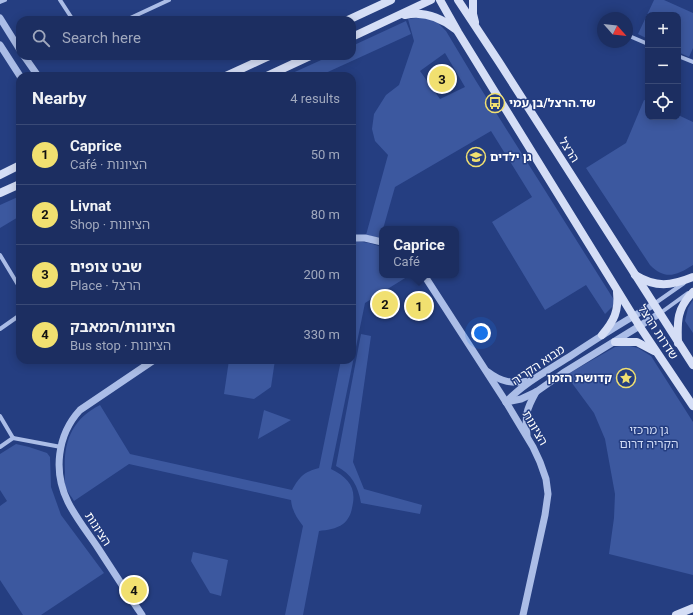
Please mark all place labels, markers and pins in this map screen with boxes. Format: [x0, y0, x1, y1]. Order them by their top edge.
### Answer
pin: 3 [429, 64, 455, 94]
bus stop icon: שד.הרצל/בן עמי [484, 92, 506, 114]
place label: שד.הרצל/בן עמי [509, 96, 596, 110]
school or university icon: גן ילדים [465, 146, 487, 168]
place label: גן ילדים [490, 150, 532, 164]
pin: 2 [372, 289, 398, 319]
pin: 1 [406, 291, 432, 321]
place icon: קדושת הזמן [615, 367, 637, 389]
place label: קדושת הזמן [547, 371, 612, 385]
pin: 4 [121, 575, 147, 605]

